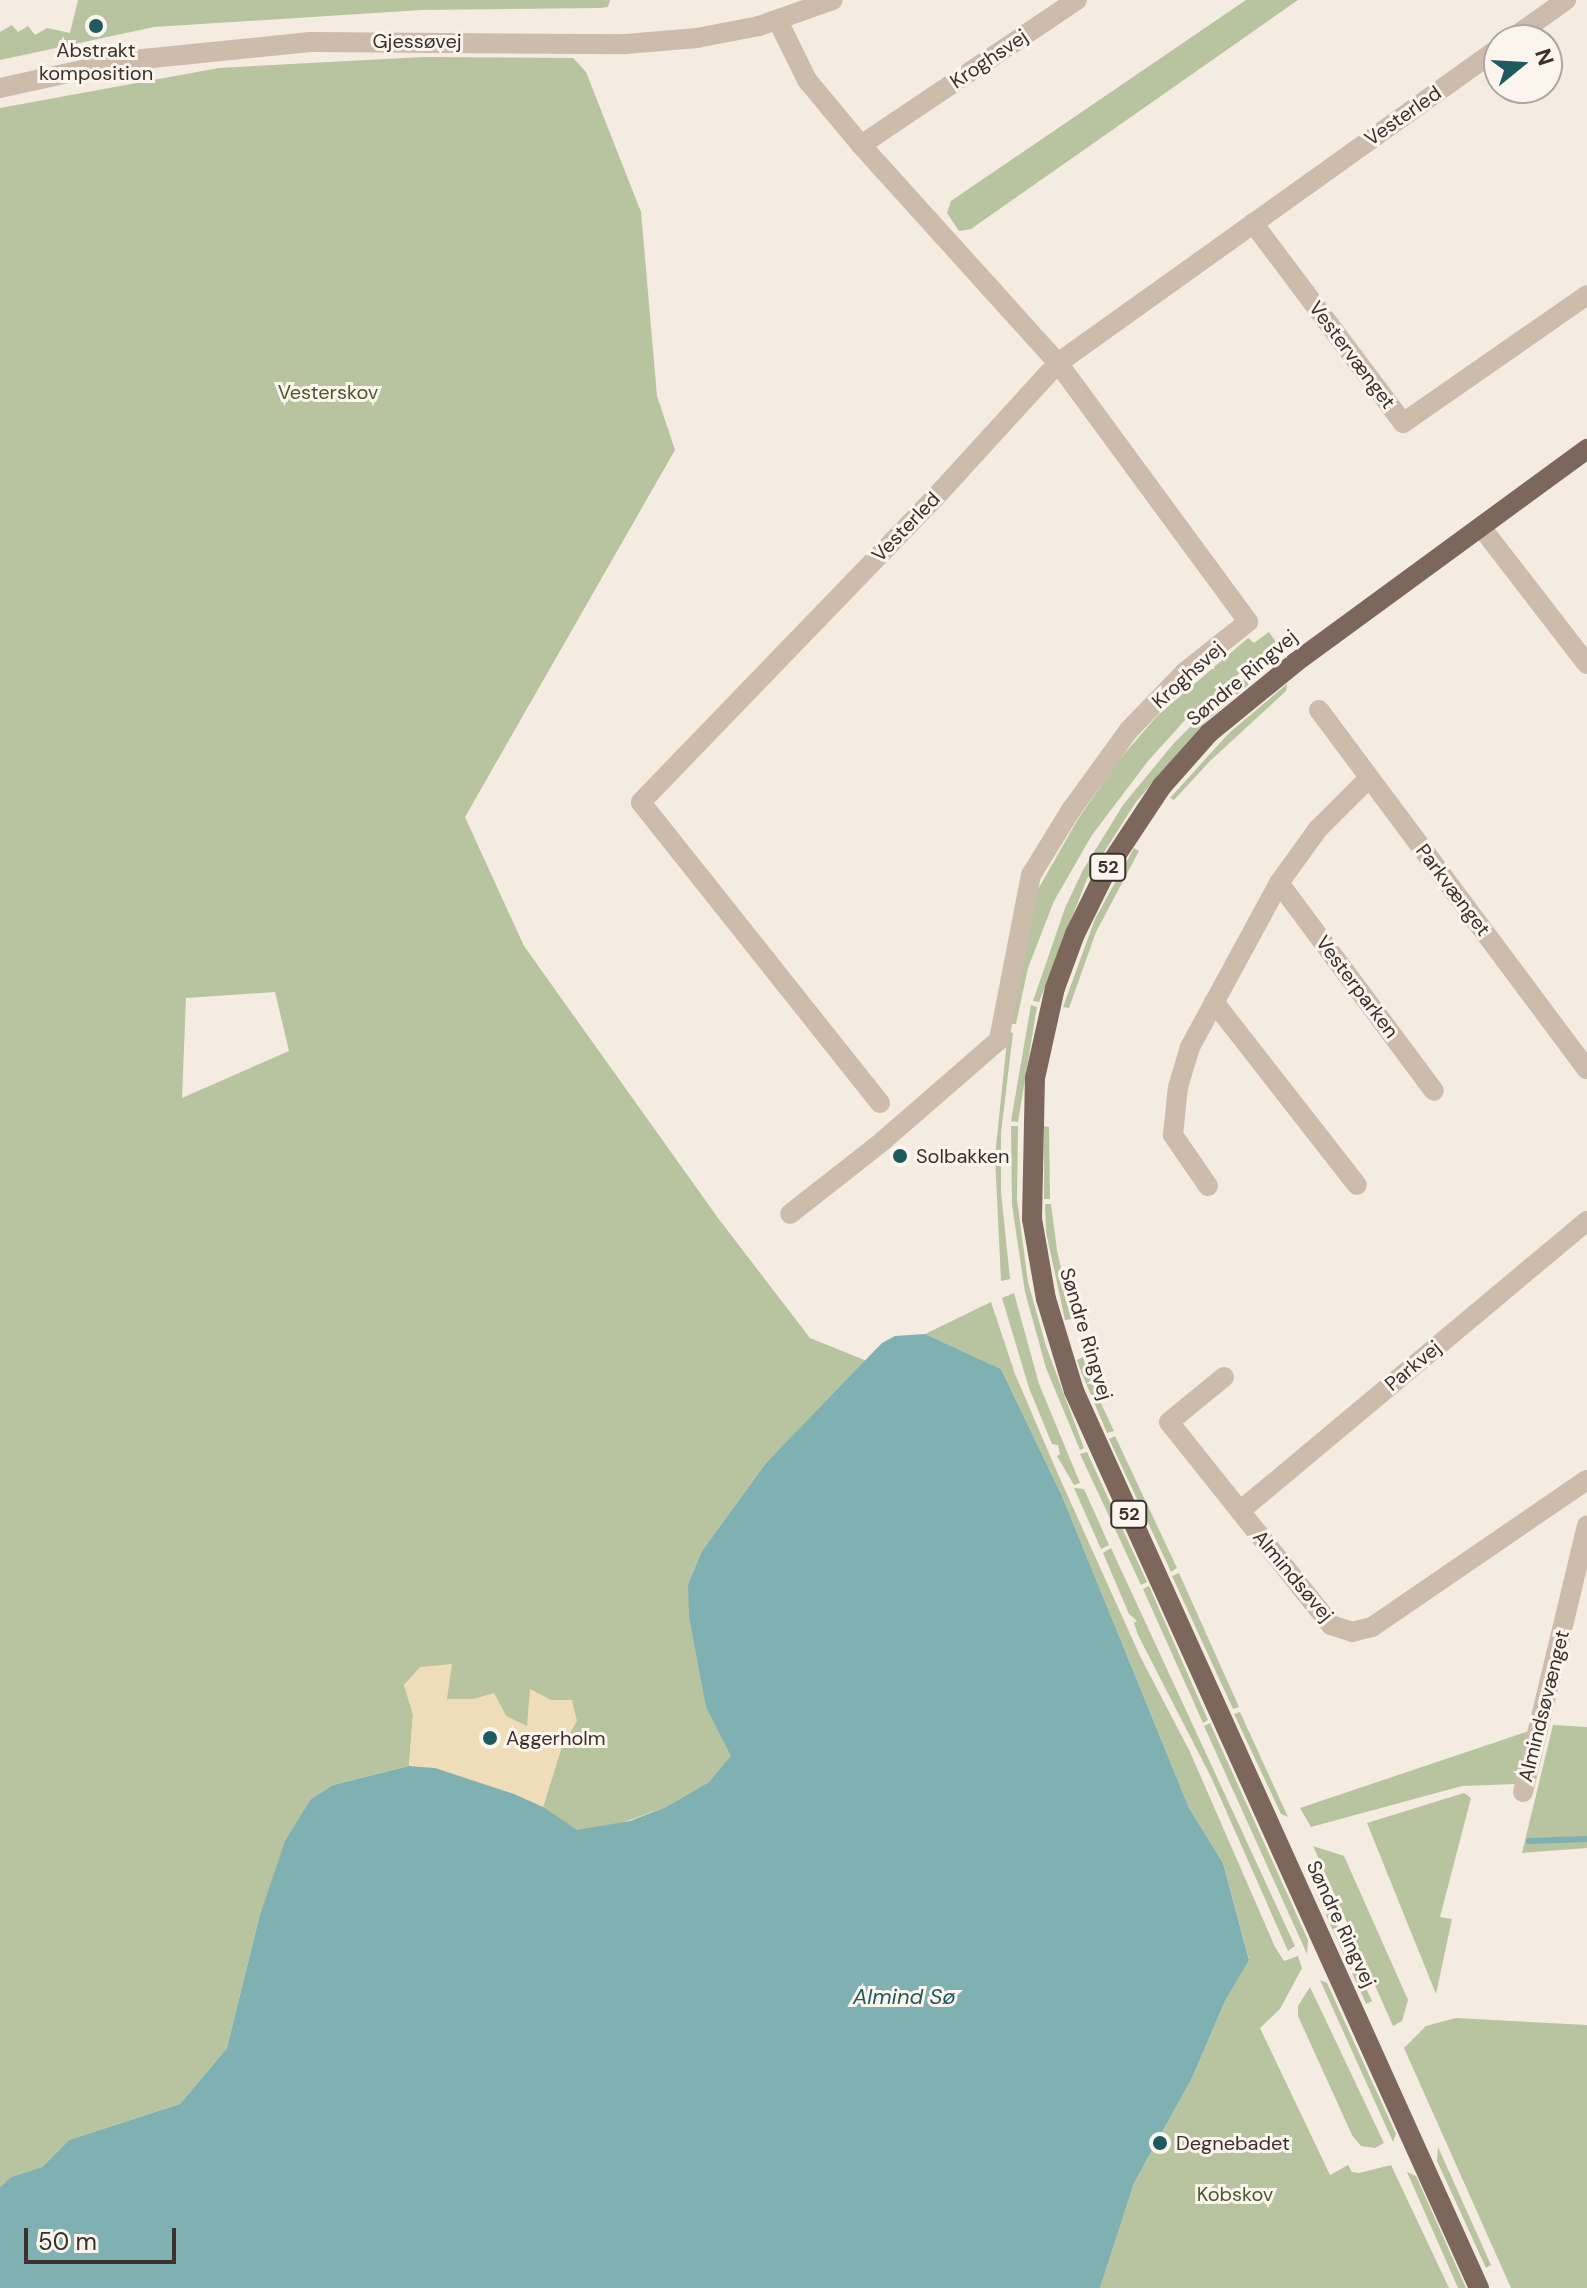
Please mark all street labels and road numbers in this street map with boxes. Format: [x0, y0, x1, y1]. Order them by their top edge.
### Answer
street label: Kroghsvej [946, 24, 1032, 94]
street label: Gjessøvej [372, 29, 462, 53]
street label: Vesterled [1360, 81, 1446, 151]
street label: Vestervænget [1304, 296, 1400, 414]
street label: Vesterled [867, 487, 945, 567]
street label: Søndre Ringvej [1182, 625, 1302, 731]
street label: Kroghsvej [1147, 636, 1229, 714]
street label: Parkvænget [1411, 839, 1495, 941]
road number: 52 [1088, 853, 1128, 881]
street label: Vesterparken [1311, 931, 1403, 1043]
street label: Søndre Ringvej [1055, 1265, 1117, 1403]
street label: Parkvej [1380, 1336, 1446, 1396]
road number: 52 [1109, 1500, 1149, 1528]
street label: Almindsøvej [1248, 1525, 1338, 1627]
street label: Almindsøvænget [1514, 1628, 1574, 1784]
street label: Søndre Ringvej [1301, 1857, 1381, 1991]

